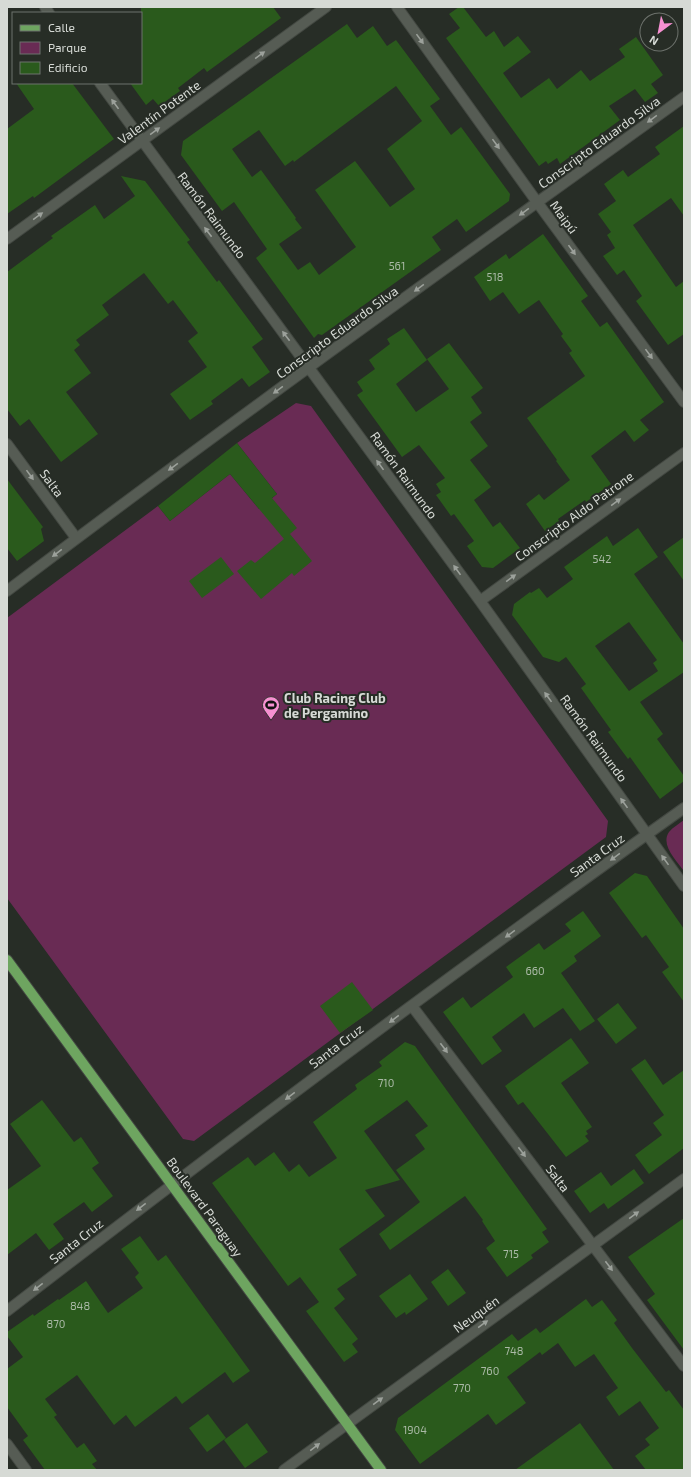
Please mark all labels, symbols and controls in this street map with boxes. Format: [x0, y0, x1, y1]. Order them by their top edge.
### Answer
legend [12, 12, 142, 84]
north arrow [639, 12, 679, 52]
text: Calle [48, 20, 75, 34]
one-way arrow [416, 33, 424, 44]
text: N [647, 33, 660, 49]
text: Parque [48, 40, 86, 54]
one-way arrow [255, 51, 265, 59]
text: Edificio [48, 60, 88, 74]
street label: Valentín Potente [115, 77, 203, 147]
street label: Conscripto Eduardo Silva [535, 92, 663, 192]
one-way arrow [111, 99, 119, 110]
one-way arrow [647, 115, 658, 123]
one-way arrow [149, 127, 160, 135]
one-way arrow [492, 139, 500, 150]
street label: Ramón Raimundo [174, 169, 250, 261]
street label: Maipú [547, 197, 581, 237]
one-way arrow [519, 208, 529, 216]
one-way arrow [33, 212, 44, 220]
one-way arrow [204, 226, 213, 237]
one-way arrow [568, 244, 576, 255]
house number: 561 [389, 259, 405, 272]
house number: 518 [487, 270, 503, 283]
street label: Conscripto Eduardo Silva [273, 282, 401, 382]
one-way arrow [414, 284, 424, 292]
one-way arrow [282, 331, 290, 341]
one-way arrow [645, 349, 653, 360]
one-way arrow [272, 386, 283, 395]
street label: Ramón Raimundo [367, 428, 441, 522]
one-way arrow [376, 459, 384, 470]
one-way arrow [168, 463, 178, 471]
street label: Salta [37, 466, 67, 500]
street label: Conscripto Aldo Patrone [512, 468, 636, 564]
one-way arrow [26, 470, 34, 480]
one-way arrow [611, 498, 622, 506]
one-way arrow [52, 549, 63, 557]
house number: 542 [593, 552, 611, 565]
one-way arrow [453, 564, 461, 575]
one-way arrow [506, 574, 517, 582]
place label: Club Racing Club de Pergamino [284, 690, 386, 721]
street label: Ramón Raimundo [557, 691, 631, 785]
one-way arrow [545, 692, 553, 702]
sports icon: Club Racing Club de Pergamino [261, 695, 281, 720]
one-way arrow [620, 797, 628, 808]
street label: Santa Cruz [567, 830, 627, 880]
one-way arrow [610, 853, 621, 861]
one-way arrow [662, 855, 670, 865]
one-way arrow [505, 930, 516, 938]
house number: 660 [525, 964, 545, 977]
one-way arrow [389, 1015, 399, 1023]
street label: Santa Cruz [306, 1020, 366, 1072]
one-way arrow [439, 1043, 447, 1053]
house number: 710 [378, 1076, 394, 1089]
one-way arrow [284, 1092, 295, 1100]
one-way arrow [518, 1146, 526, 1157]
street label: Boulevard Paraguay [164, 1154, 246, 1260]
street label: Salta [542, 1161, 574, 1195]
one-way arrow [135, 1203, 146, 1212]
one-way arrow [629, 1211, 639, 1219]
street label: Santa Cruz [46, 1215, 106, 1267]
house number: 715 [503, 1247, 519, 1260]
one-way arrow [605, 1261, 613, 1272]
one-way arrow [32, 1283, 43, 1291]
street label: Neuquén [450, 1292, 502, 1336]
house number: 848 [70, 1299, 90, 1312]
house number: 870 [47, 1317, 65, 1330]
one-way arrow [478, 1320, 489, 1328]
house number: 748 [504, 1344, 524, 1357]
house number: 760 [481, 1364, 499, 1377]
house number: 770 [453, 1381, 471, 1394]
one-way arrow [373, 1397, 383, 1405]
house number: 1904 [403, 1423, 427, 1436]
one-way arrow [310, 1443, 321, 1451]

